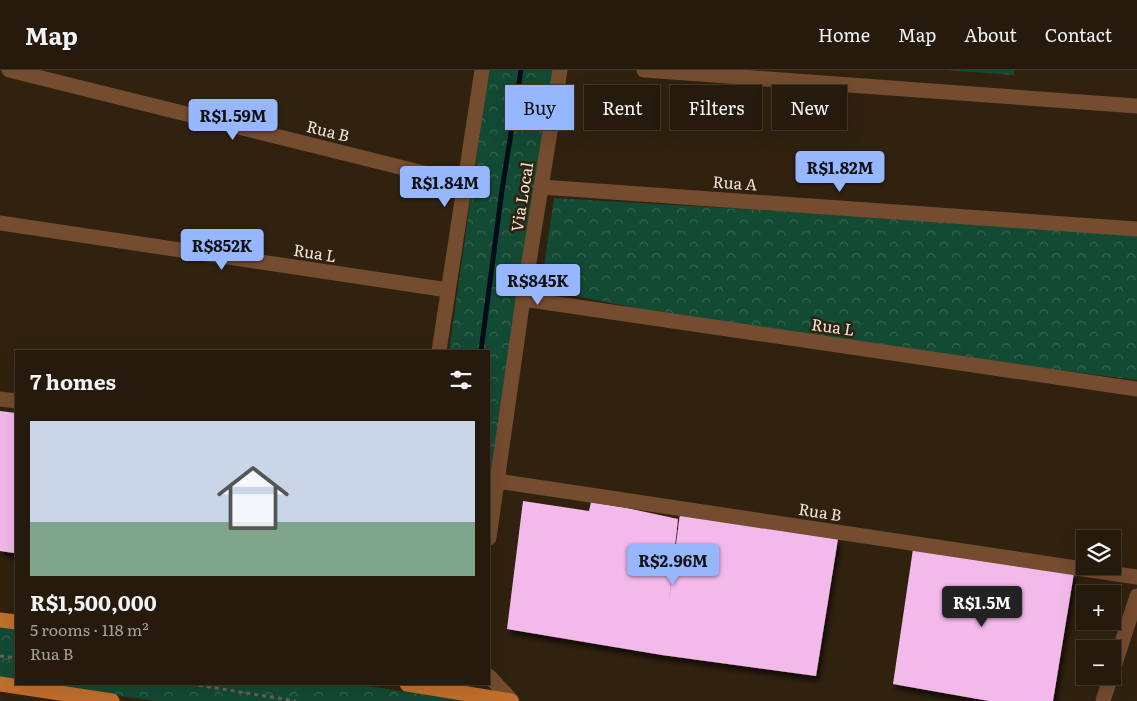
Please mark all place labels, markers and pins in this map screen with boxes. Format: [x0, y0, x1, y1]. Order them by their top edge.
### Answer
pin: R$1.59M [187, 98, 279, 141]
pin: R$1.82M [794, 150, 886, 193]
pin: R$1.84M [399, 166, 491, 208]
pin: R$852K [181, 228, 263, 271]
pin: R$845K [497, 264, 579, 306]
pin: R$2.96M [627, 544, 719, 586]
pin: R$1.5M [941, 586, 1023, 628]

